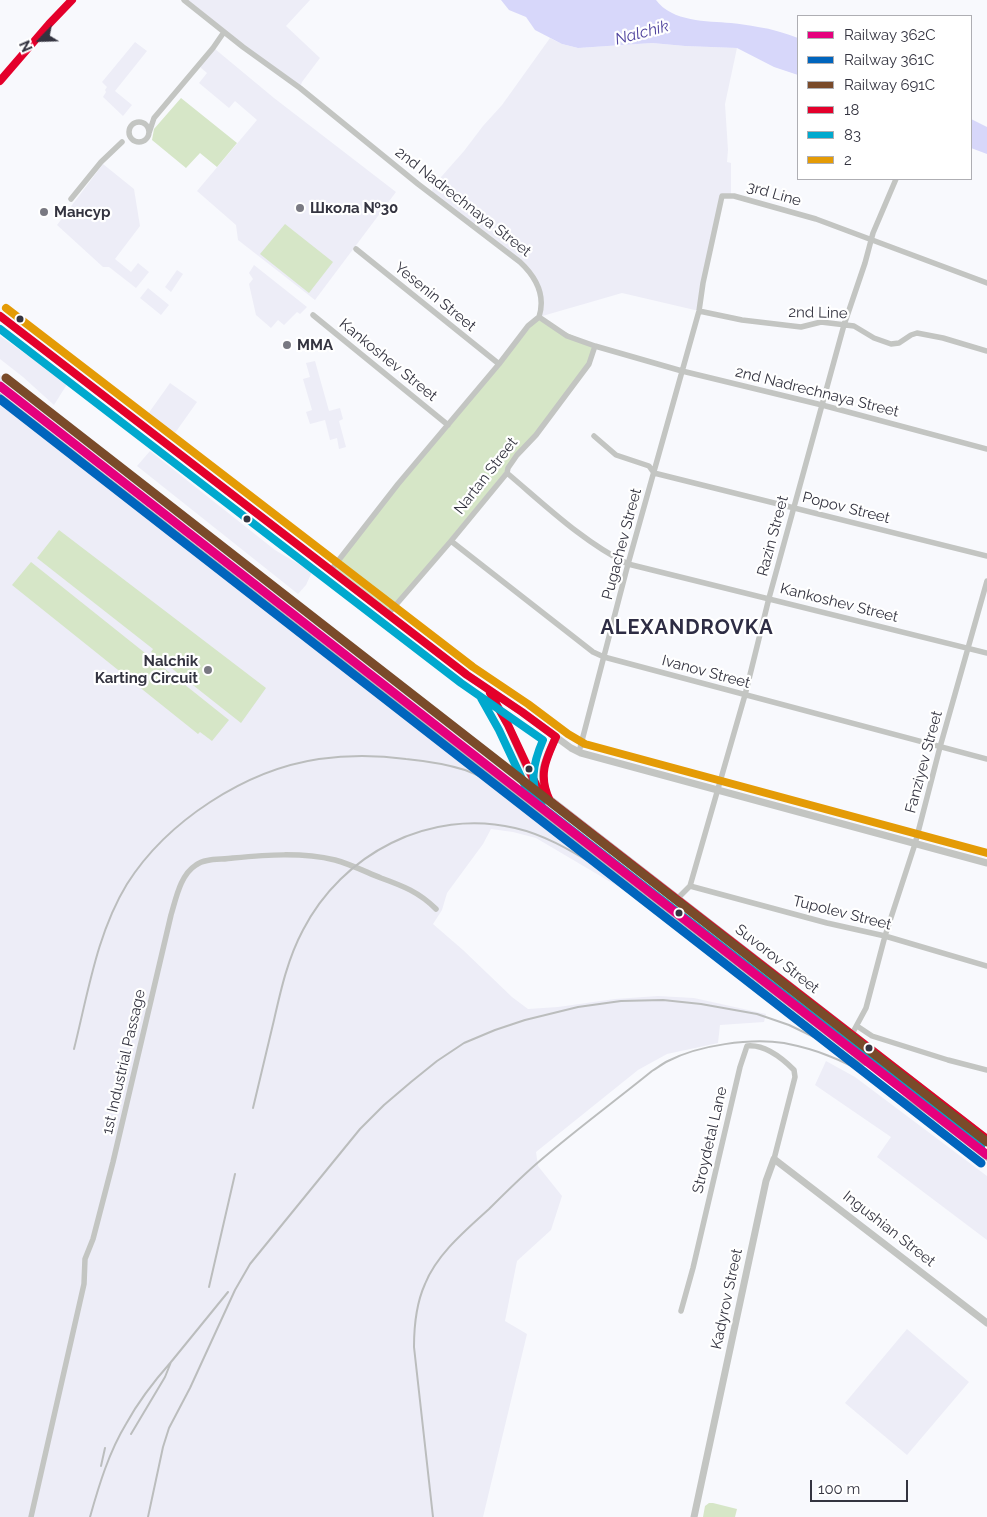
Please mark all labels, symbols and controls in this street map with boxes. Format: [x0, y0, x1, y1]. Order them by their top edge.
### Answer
north arrow [15, 15, 65, 65]
legend [797, 15, 972, 180]
water label: Nalchik [613, 17, 671, 49]
text: Railway 362С [844, 26, 936, 44]
text: N [17, 38, 36, 54]
text: Railway 361С [844, 51, 934, 69]
text: Railway 691С [844, 76, 935, 94]
text: 18 [844, 101, 859, 119]
text: 83 [844, 126, 861, 144]
street label: 2nd Nadrechnaya Street [391, 143, 535, 261]
text: 2 [844, 151, 852, 169]
street label: 3rd Line [745, 178, 803, 210]
place label: Школа №30 [310, 199, 398, 217]
marker: Школа №30 [294, 202, 306, 214]
place label: Мансур [54, 203, 111, 221]
marker: Мансур [38, 206, 50, 218]
street label: Yesenin Street [391, 259, 479, 335]
street label: 2nd Line [788, 303, 848, 323]
unlabelled marker [15, 314, 25, 324]
street label: Kankoshev Street [335, 315, 441, 405]
place label: MMA [297, 336, 333, 354]
marker: MMA [281, 339, 293, 351]
street label: 2nd Nadrechnaya Street [733, 363, 901, 421]
street label: Nartan Street [450, 434, 522, 518]
street label: Pugachev Street [598, 486, 646, 602]
street label: Popov Street [800, 488, 892, 528]
street label: Razin Street [754, 494, 792, 578]
unlabelled marker [242, 514, 252, 524]
street label: Kankoshev Street [778, 580, 900, 626]
district label: ALEXANDROVKA [599, 616, 775, 640]
place label: Nalchik Karting Circuit [95, 652, 198, 687]
street label: Ivanov Street [660, 652, 752, 692]
marker: Nalchik Karting Circuit [202, 664, 214, 676]
street label: Fanziyev Street [902, 709, 946, 815]
unlabelled marker [524, 764, 534, 774]
street label: Tupolev Street [791, 892, 893, 934]
unlabelled marker [674, 908, 684, 918]
street label: Suvorov Street [731, 921, 823, 997]
street label: 1st Industrial Passage [99, 988, 149, 1136]
unlabelled marker [864, 1043, 874, 1053]
street label: Stroydetal Lane [689, 1085, 731, 1195]
street label: Ingushian Street [839, 1187, 939, 1271]
street label: Kadyrov Street [708, 1247, 746, 1351]
scale bar [812, 1470, 910, 1502]
text: 100 m [818, 1480, 860, 1498]

